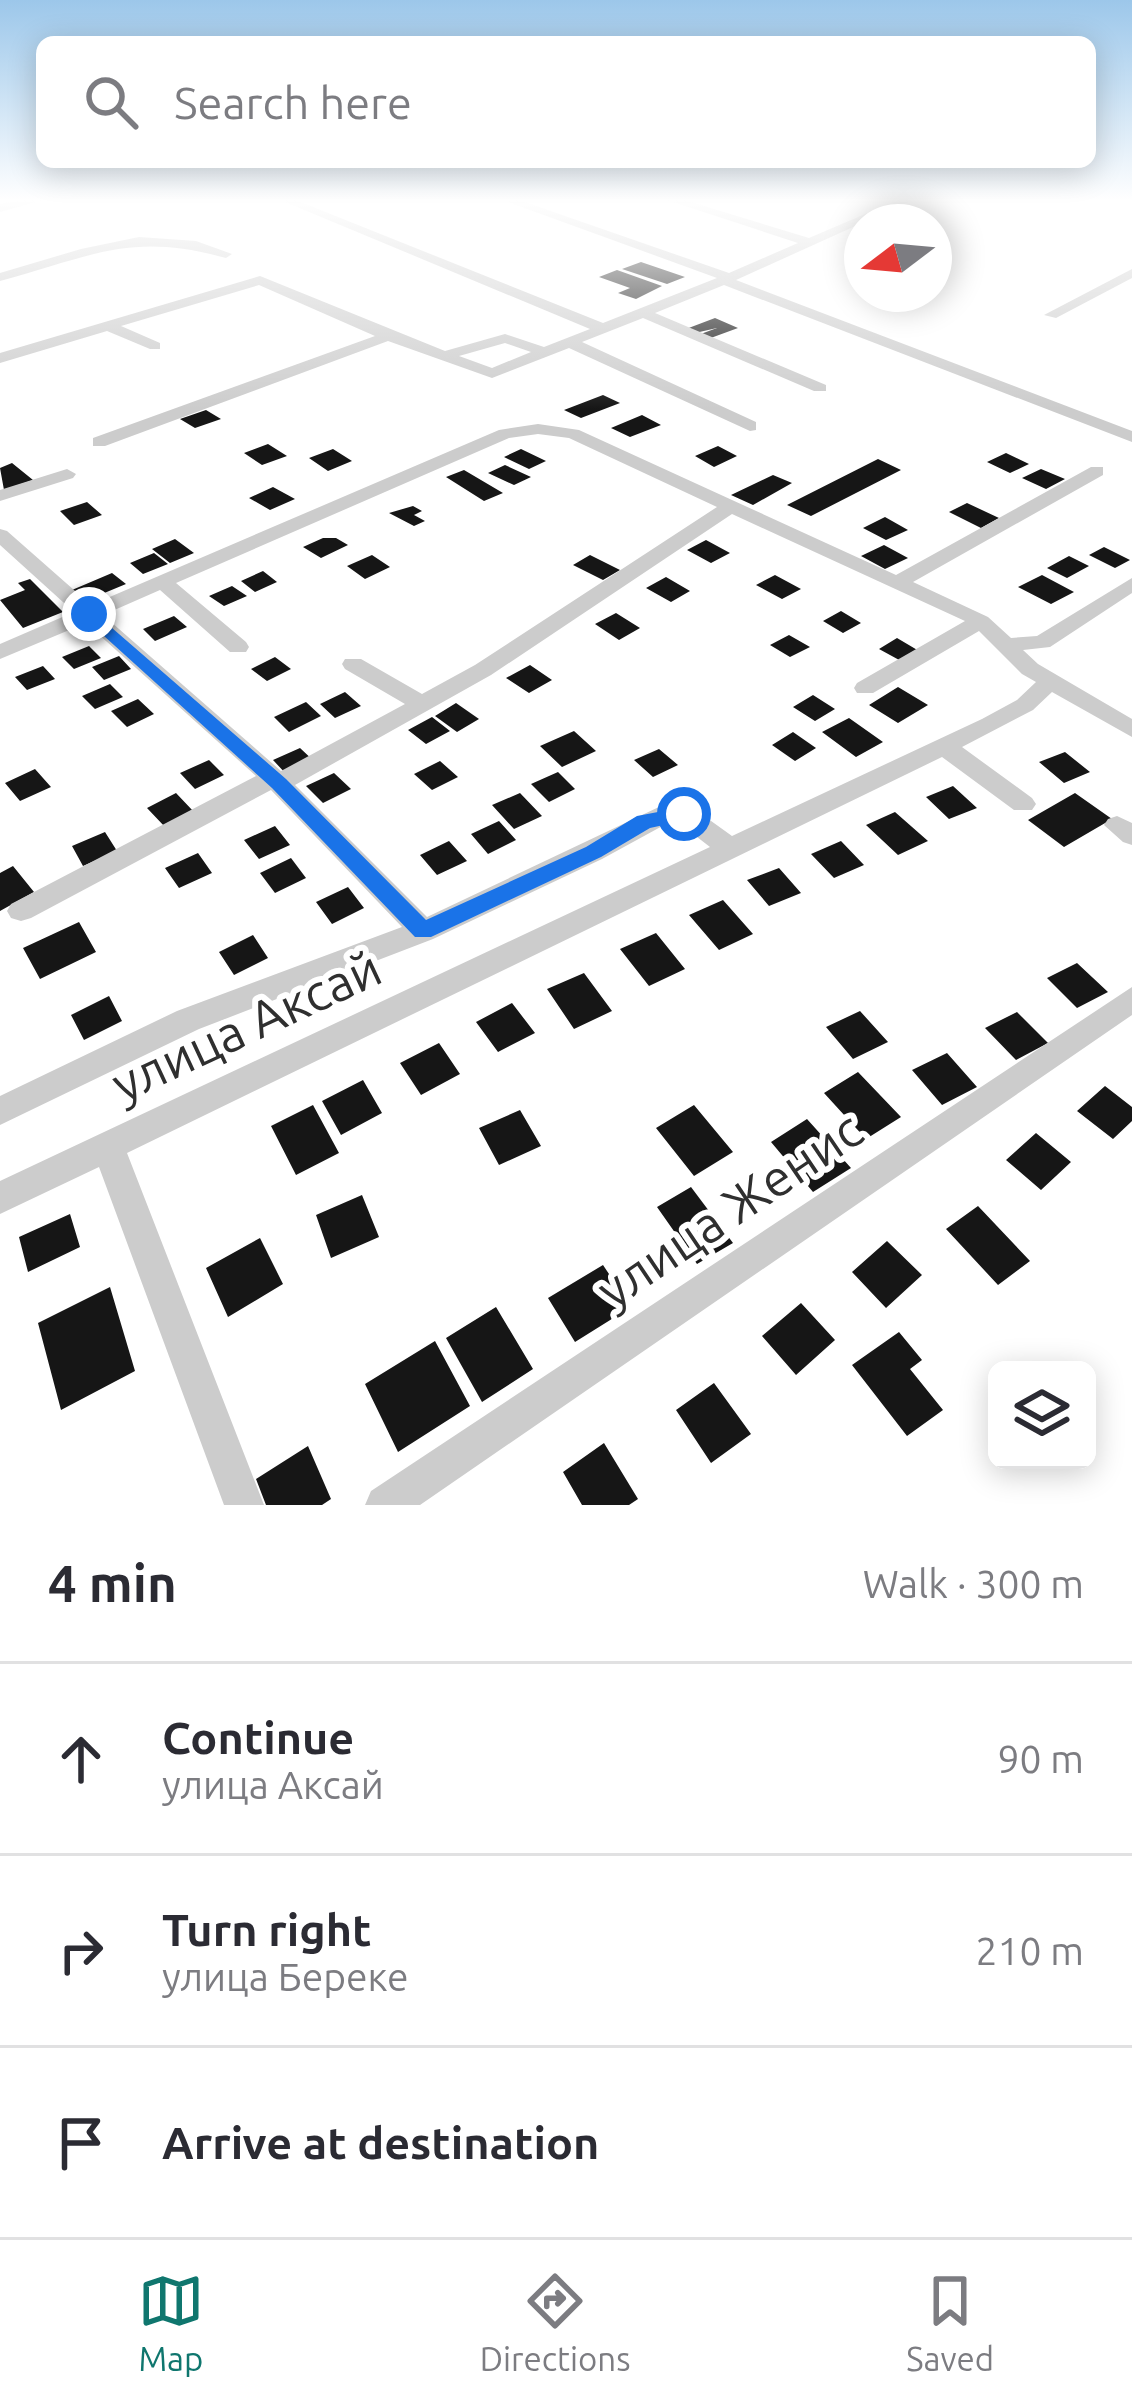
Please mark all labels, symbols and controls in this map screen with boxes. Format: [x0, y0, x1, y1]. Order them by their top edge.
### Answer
search box [36, 36, 1096, 168]
icon: search [78, 69, 144, 135]
text: Search here [174, 77, 412, 128]
north arrow [844, 204, 952, 312]
route end [62, 587, 116, 641]
route start [657, 787, 711, 841]
street label: улица Аксай [102, 937, 390, 1113]
street label: улица Женис [586, 1099, 872, 1319]
map controls [988, 1361, 1096, 1469]
button: layers [988, 1361, 1096, 1469]
text: 4 min [48, 1554, 177, 1612]
text: Walk · 300 m [863, 1562, 1084, 1605]
text: Continue [162, 1712, 354, 1763]
icon: ahead [48, 1726, 114, 1792]
text: 90 m [997, 1737, 1084, 1780]
text: улица Аксай [162, 1763, 384, 1806]
text: Turn right [162, 1904, 371, 1955]
icon: right [48, 1918, 114, 1984]
text: 210 m [975, 1929, 1084, 1972]
text: улица Береке [162, 1955, 409, 1998]
icon: arrive [48, 2110, 114, 2176]
text: Arrive at destination [162, 2117, 599, 2168]
tab: Map [138, 2268, 204, 2377]
tab: Directions [480, 2268, 630, 2377]
tab: Saved [906, 2268, 994, 2377]

